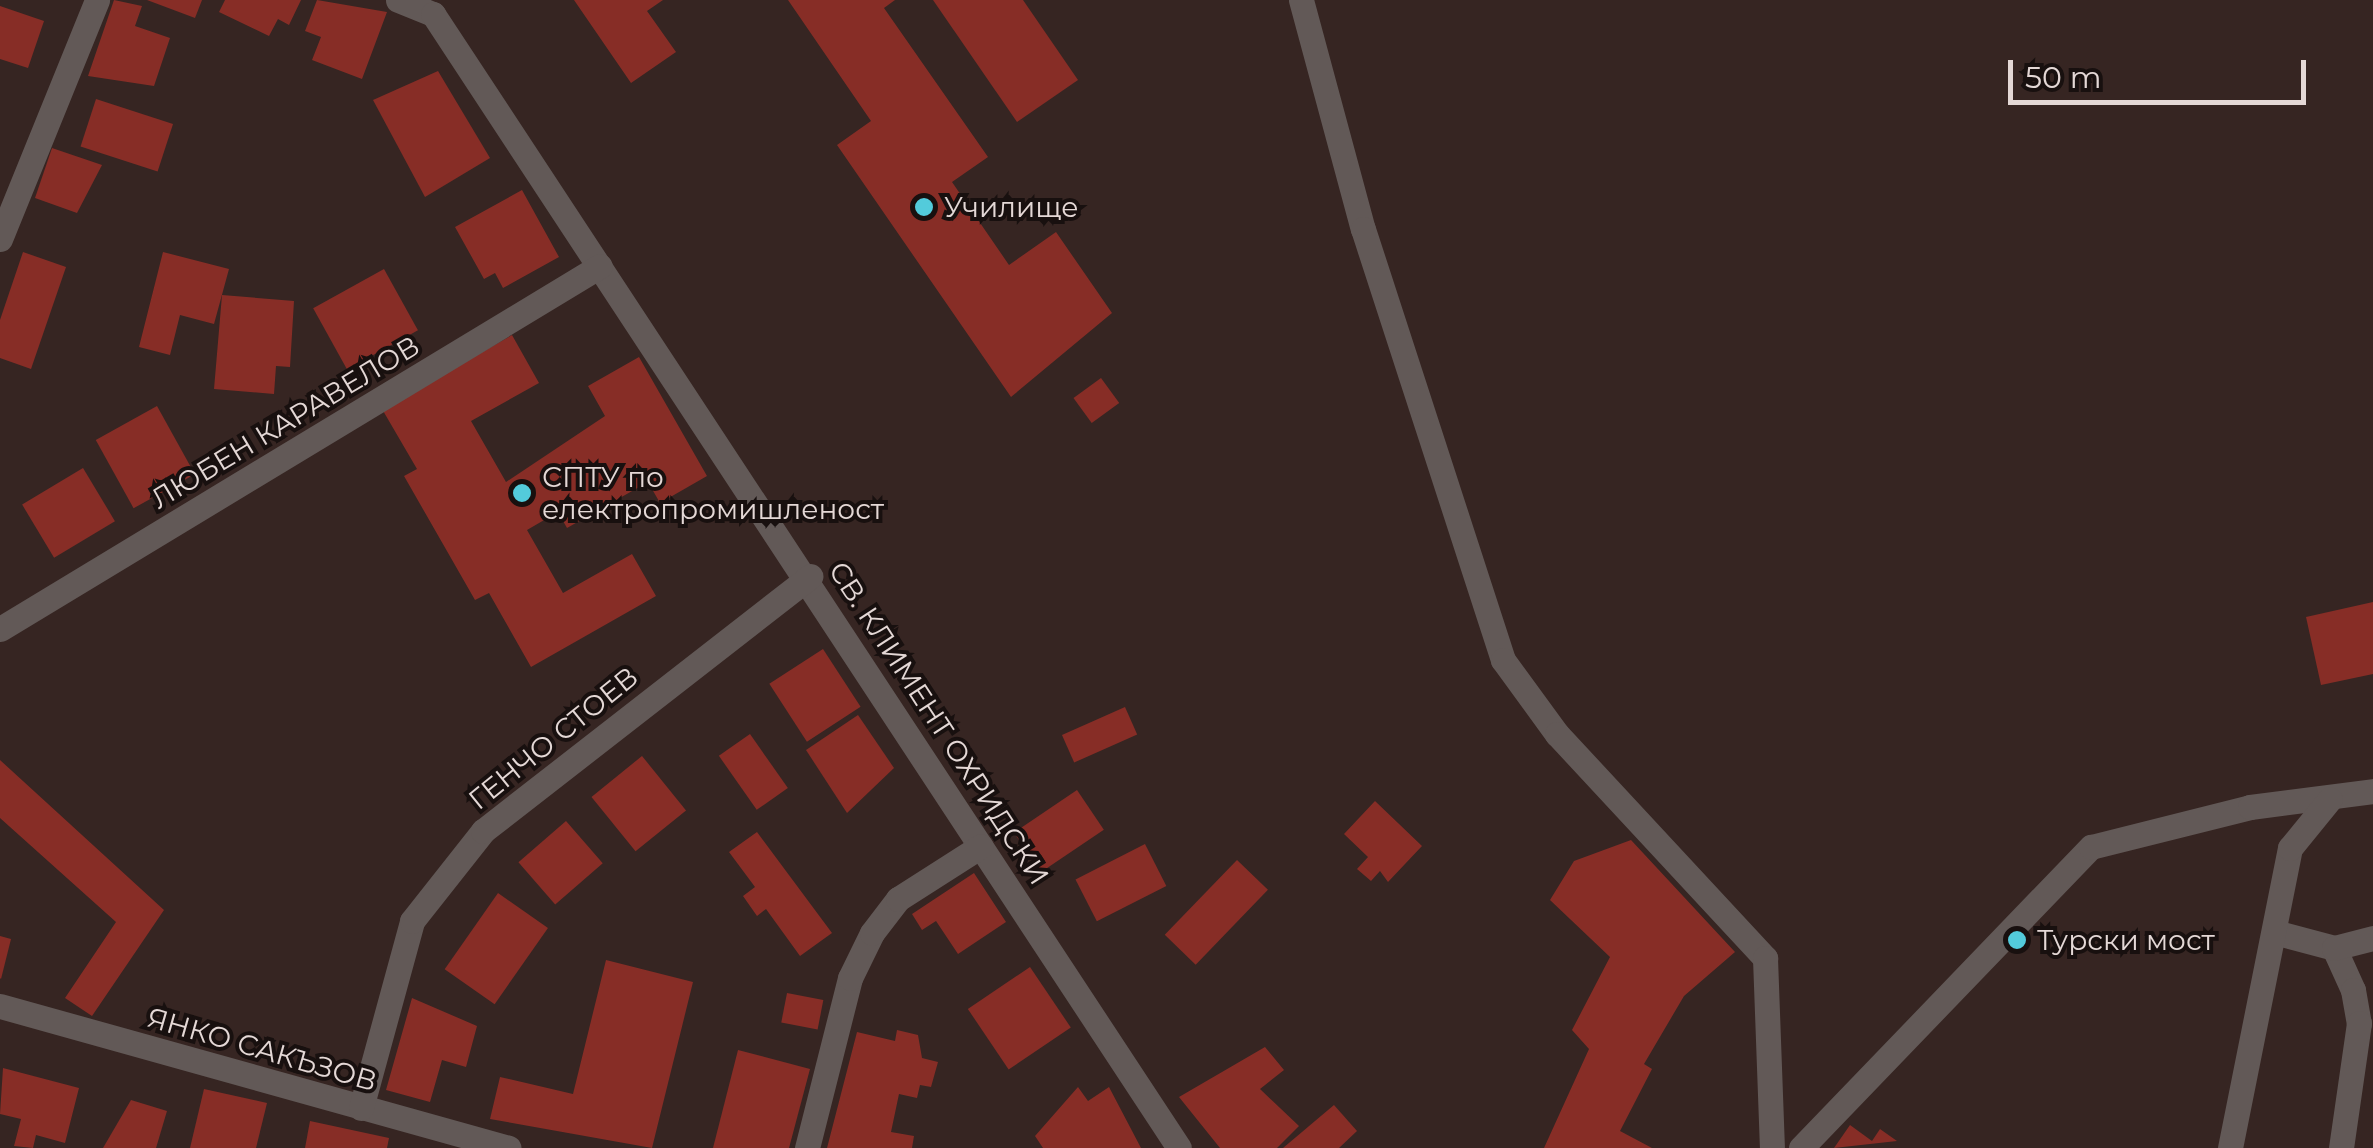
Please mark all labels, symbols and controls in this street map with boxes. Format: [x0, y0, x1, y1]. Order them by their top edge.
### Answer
scale bar [2013, 40, 2310, 102]
text: 50 m [2025, 59, 2102, 96]
place label: Училище [944, 190, 1078, 224]
marker: Училище [913, 196, 935, 218]
street label: ЛЮБЕН КАРАВЕЛОВ [145, 329, 425, 515]
place label: СПТУ по електропромишленост [542, 460, 884, 526]
marker: СПТУ по електропромишленост [511, 482, 533, 504]
street label: СВ. КЛИМЕНТ ОХРИДСКИ [822, 555, 1056, 891]
street label: ГЕНЧО СТОЕВ [462, 660, 644, 816]
place label: Турски мост [2037, 923, 2215, 957]
marker: Турски мост [2006, 929, 2028, 951]
street label: ЯНКО САКЪЗОВ [143, 1000, 381, 1098]

